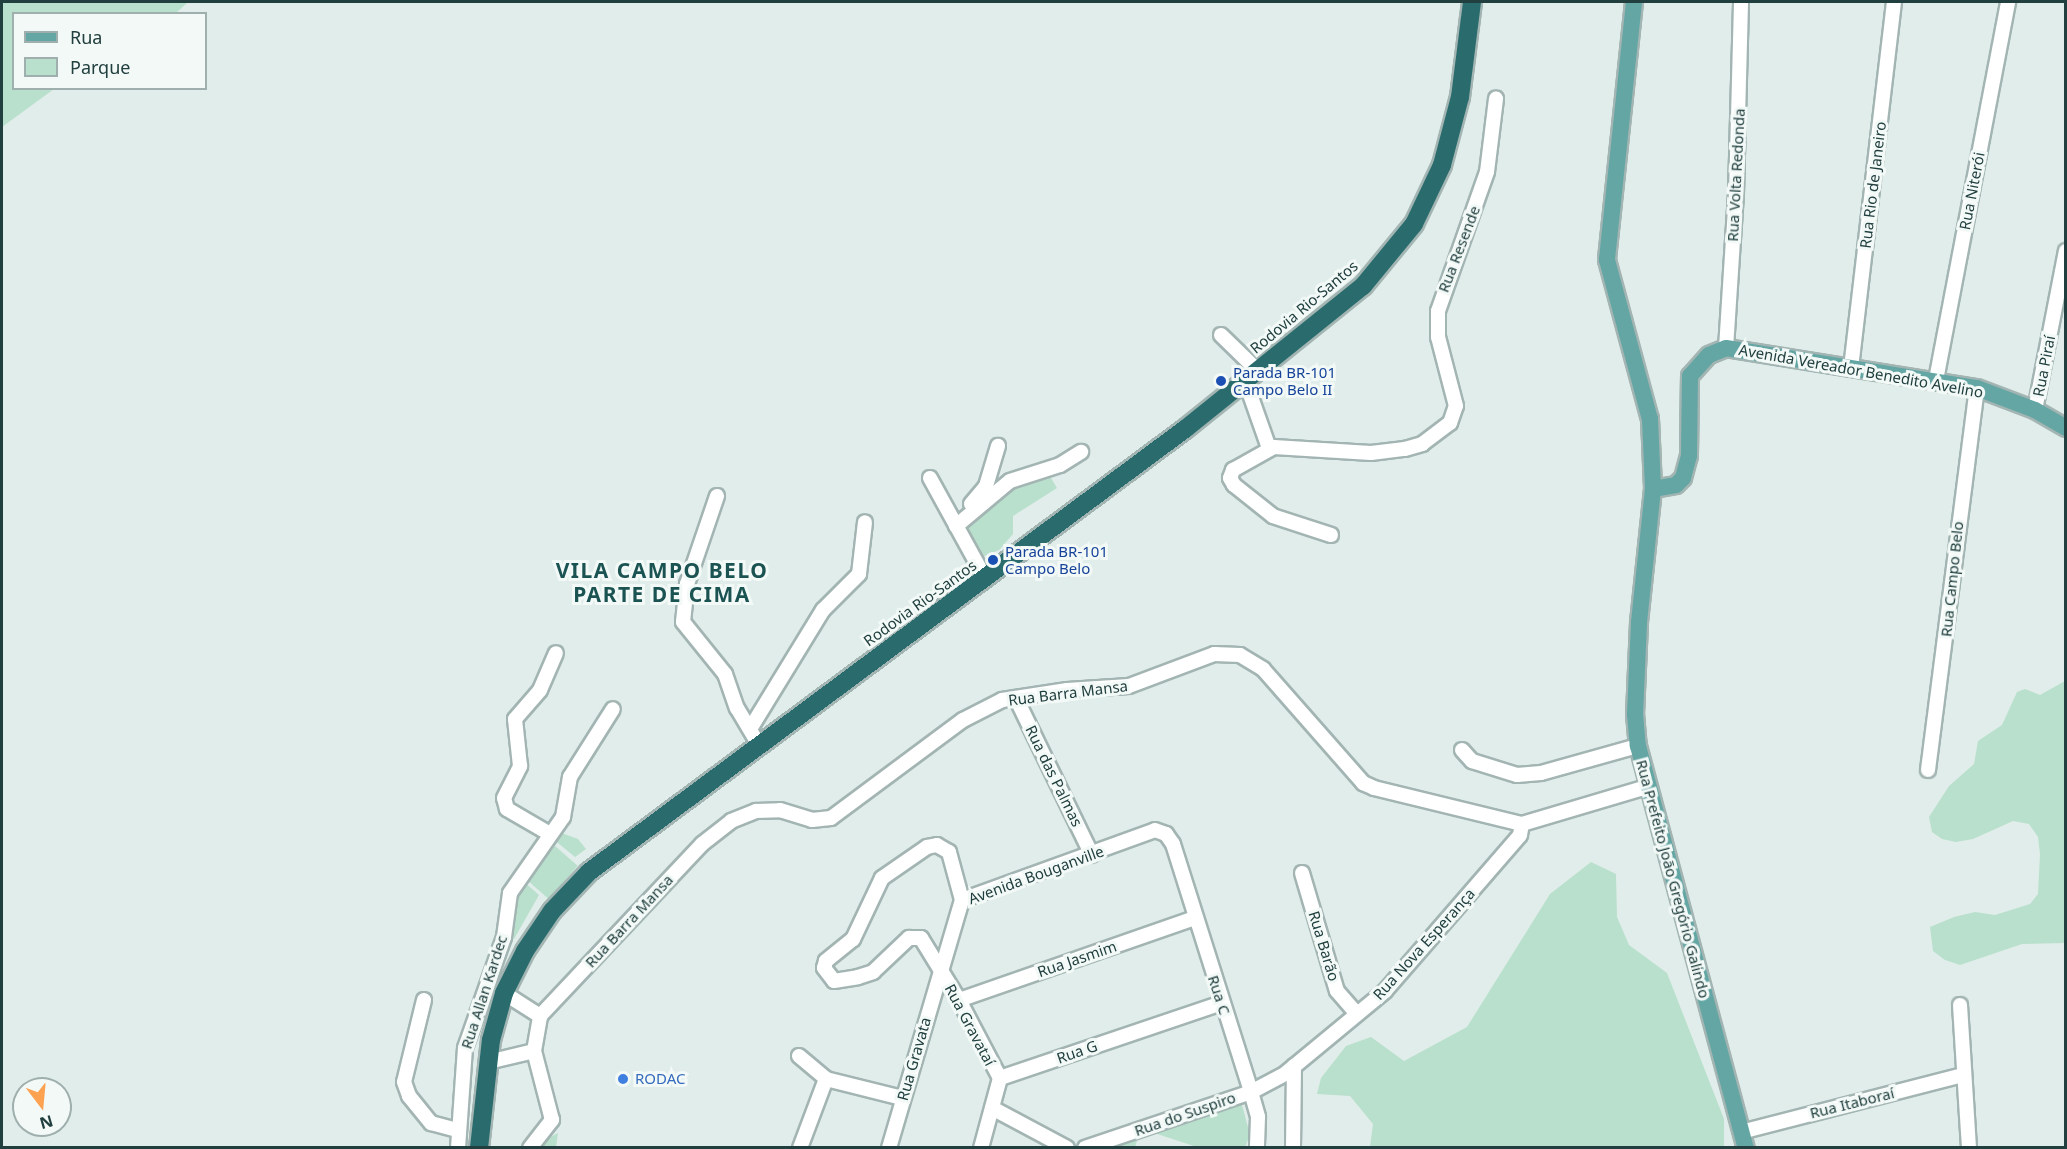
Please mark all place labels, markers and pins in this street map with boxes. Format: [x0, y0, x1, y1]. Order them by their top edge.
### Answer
place label: Parada BR-101 Campo Belo II [1233, 363, 1336, 398]
marker: Parada BR-101 Campo Belo II [1214, 374, 1228, 388]
place label: Parada BR-101 Campo Belo [1005, 542, 1108, 577]
marker: Parada BR-101 Campo Belo [986, 553, 1000, 567]
place label: RODAC [635, 1070, 685, 1088]
marker: RODAC [616, 1072, 630, 1086]

